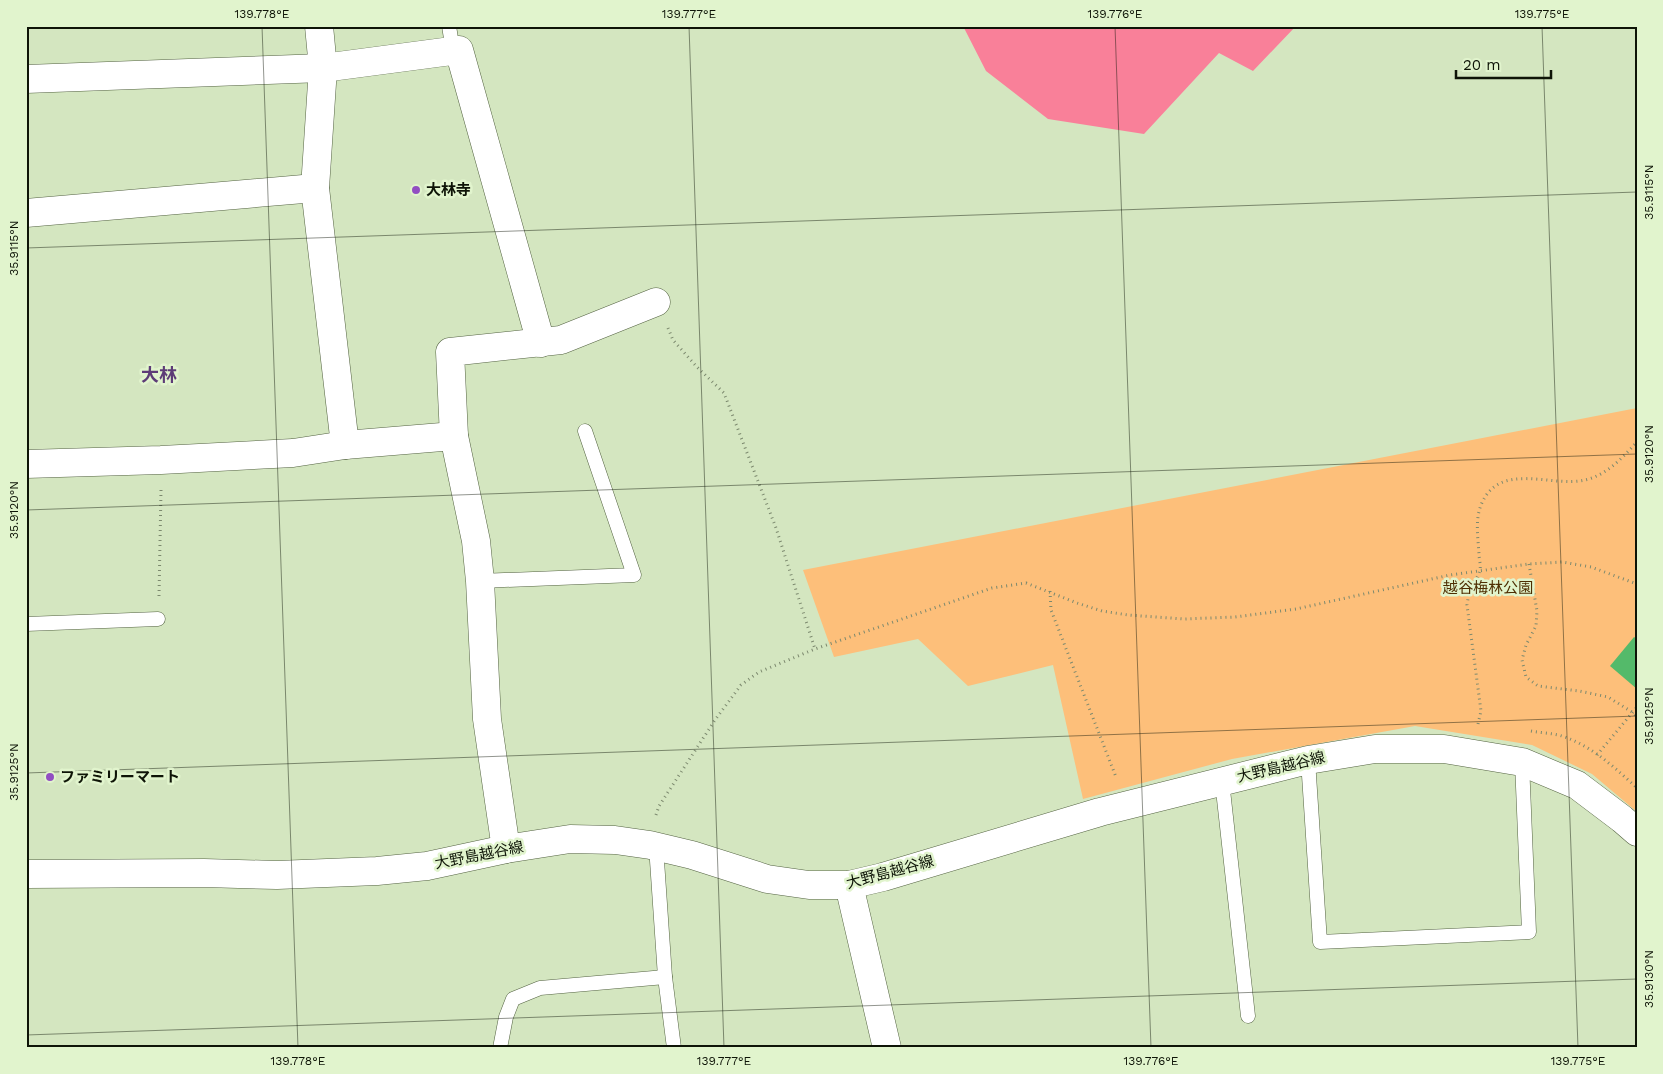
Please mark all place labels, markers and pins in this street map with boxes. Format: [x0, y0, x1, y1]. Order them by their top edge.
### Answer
place label: 大林寺 [426, 181, 471, 199]
marker: 大林寺 [410, 184, 422, 196]
place label: ファミリーマート [60, 768, 180, 786]
marker: ファミリーマート [44, 771, 56, 783]

